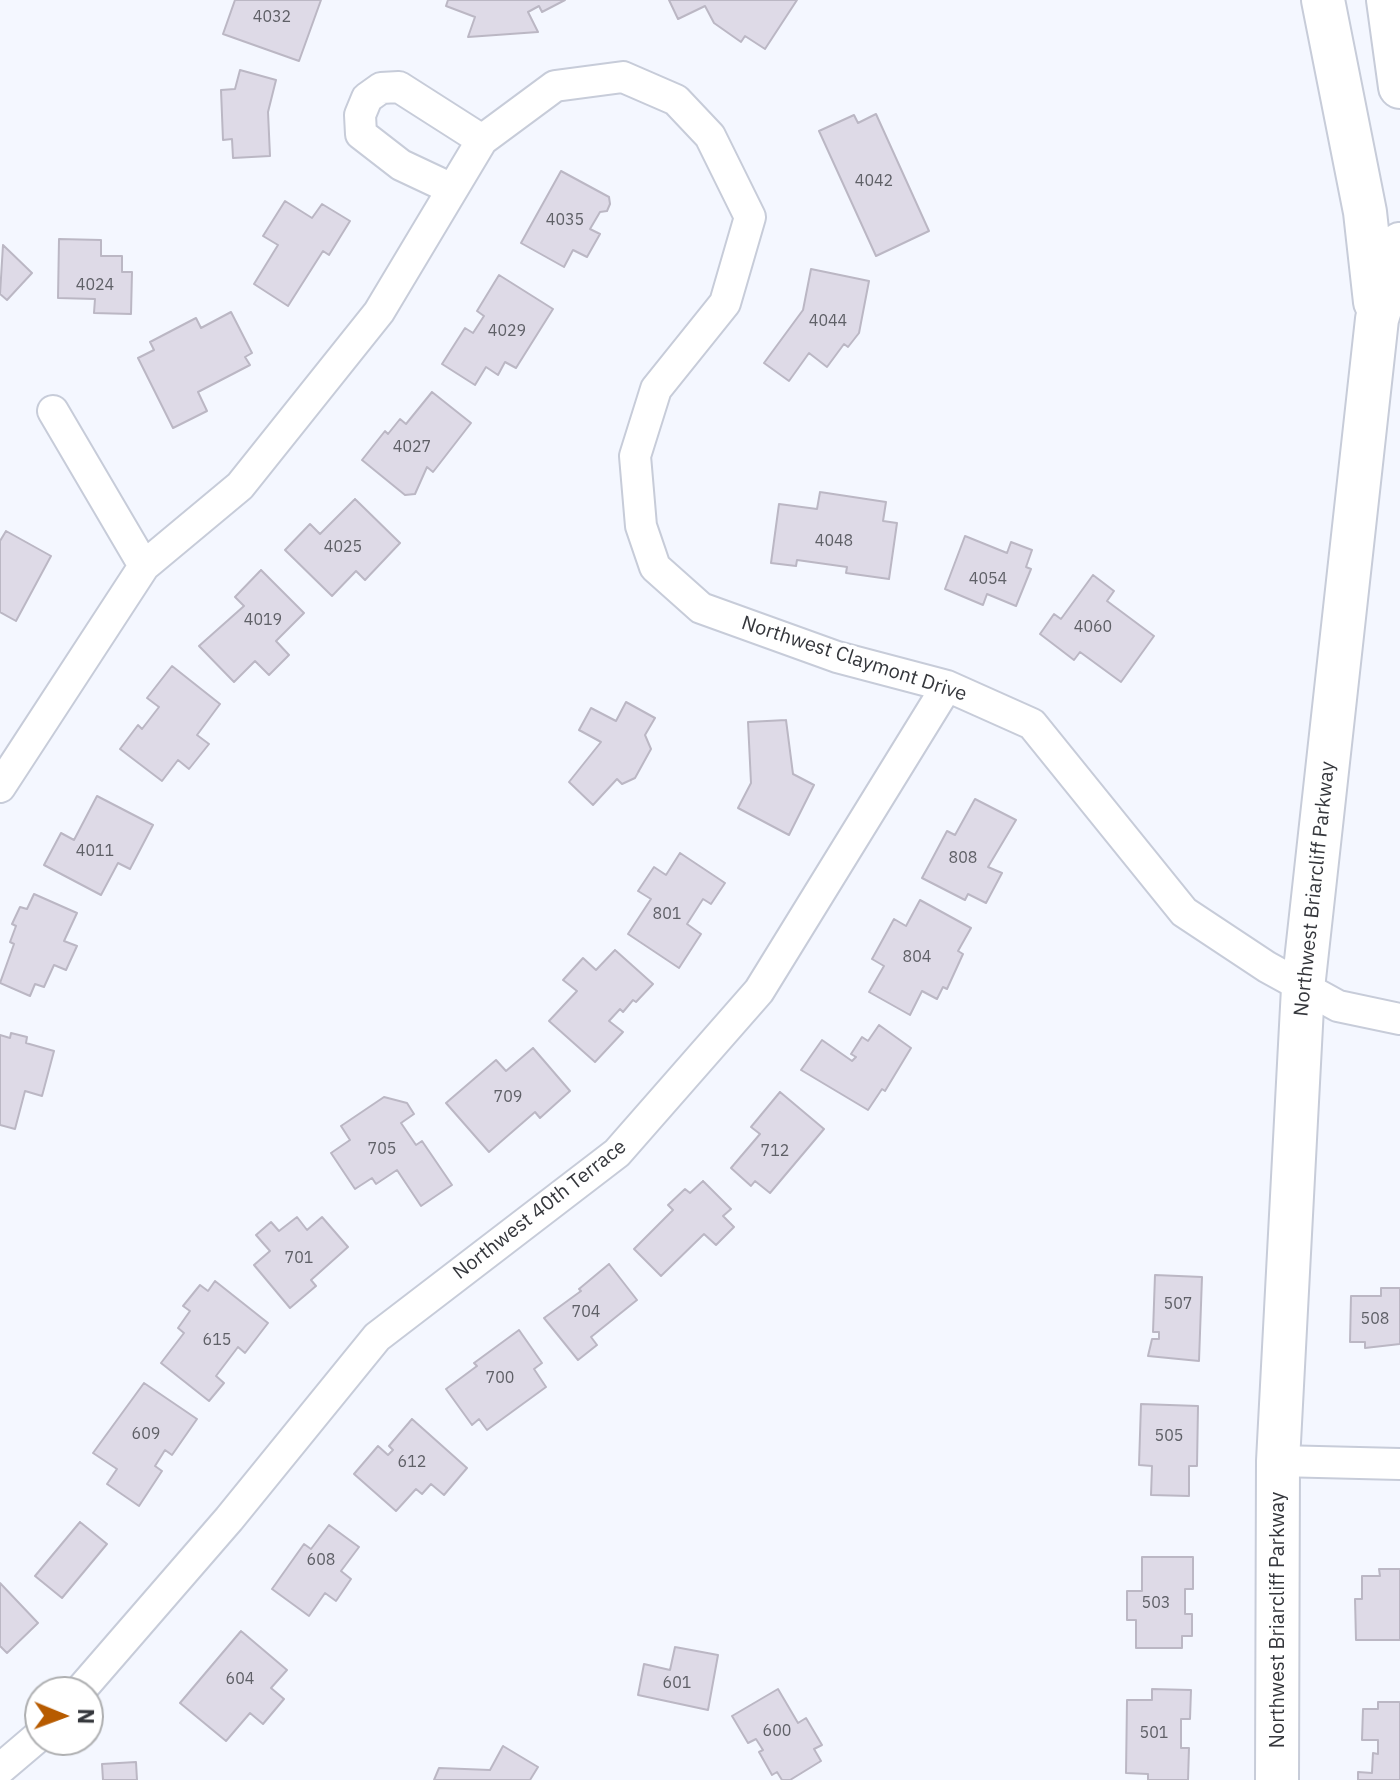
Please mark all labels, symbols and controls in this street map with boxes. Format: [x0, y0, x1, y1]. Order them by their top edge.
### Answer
house number: 4032 [253, 7, 291, 27]
house number: 4042 [855, 171, 893, 191]
house number: 4035 [546, 210, 584, 230]
house number: 4024 [76, 275, 114, 295]
house number: 4044 [809, 311, 847, 331]
house number: 4029 [488, 321, 526, 341]
house number: 4027 [393, 437, 431, 457]
house number: 4048 [815, 531, 853, 551]
house number: 4025 [324, 537, 362, 557]
house number: 4054 [969, 569, 1007, 589]
house number: 4019 [244, 610, 282, 630]
street label: Northwest Claymont Drive [738, 611, 970, 707]
house number: 4060 [1074, 617, 1112, 637]
street label: Northwest Briarcliff Parkway [1290, 760, 1340, 1018]
house number: 4011 [76, 841, 114, 861]
house number: 808 [949, 848, 977, 868]
house number: 801 [653, 904, 681, 924]
house number: 804 [903, 947, 931, 967]
house number: 709 [494, 1087, 522, 1107]
street label: Northwest 40th Terrace [449, 1135, 631, 1285]
house number: 705 [368, 1139, 396, 1159]
house number: 712 [761, 1141, 789, 1161]
house number: 701 [285, 1248, 313, 1268]
house number: 507 [1164, 1294, 1192, 1314]
house number: 704 [572, 1302, 600, 1322]
house number: 508 [1361, 1309, 1389, 1329]
house number: 615 [203, 1330, 231, 1350]
house number: 700 [486, 1368, 514, 1388]
house number: 609 [132, 1424, 160, 1444]
house number: 505 [1155, 1426, 1183, 1446]
house number: 612 [398, 1452, 426, 1472]
street label: Northwest Briarcliff Parkway [1266, 1492, 1290, 1748]
house number: 608 [307, 1550, 335, 1570]
house number: 503 [1142, 1593, 1170, 1613]
house number: 604 [226, 1669, 254, 1689]
house number: 601 [663, 1673, 691, 1693]
north arrow [24, 1676, 104, 1756]
text: N [72, 1708, 101, 1725]
house number: 600 [763, 1721, 791, 1741]
house number: 501 [1140, 1723, 1168, 1743]

